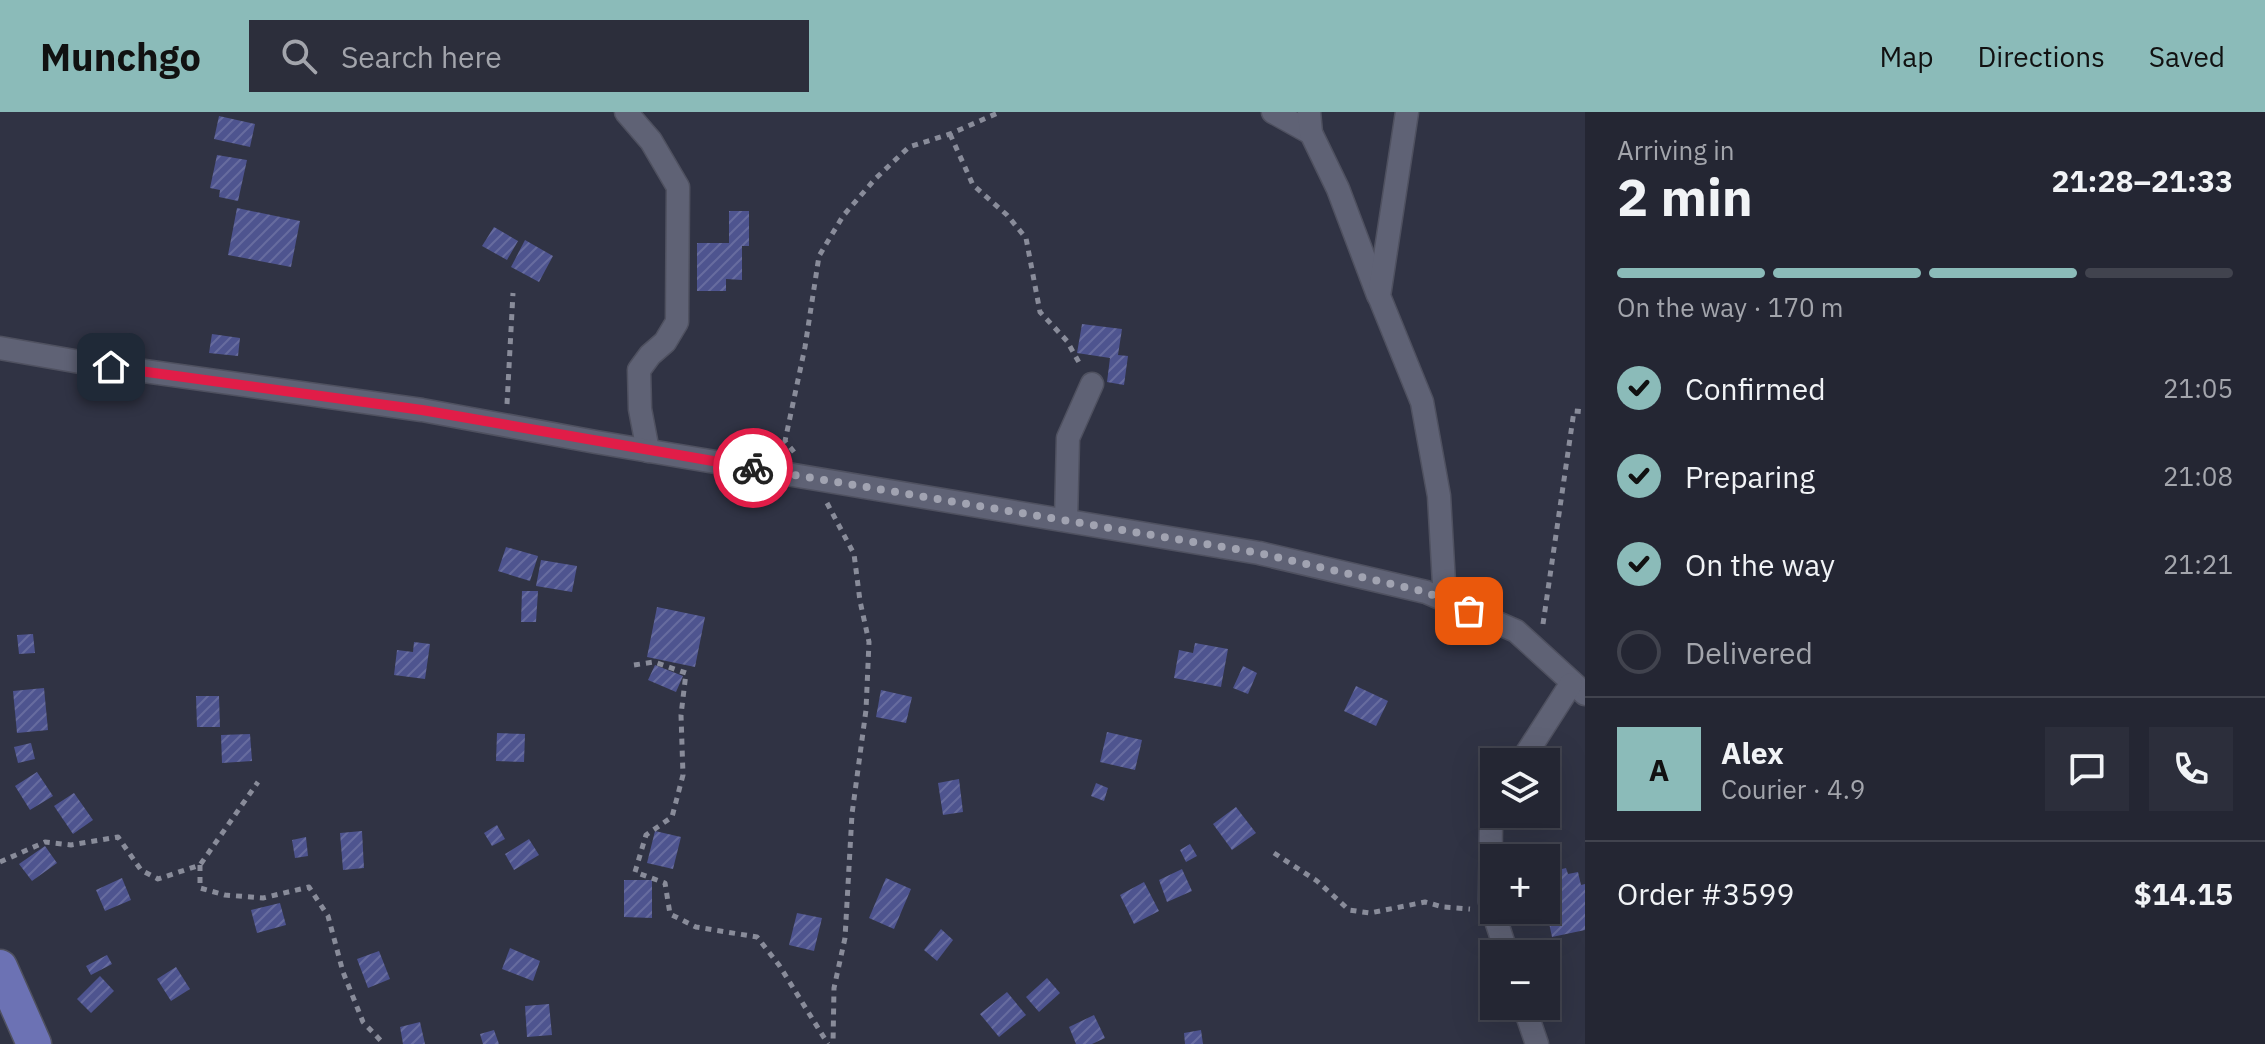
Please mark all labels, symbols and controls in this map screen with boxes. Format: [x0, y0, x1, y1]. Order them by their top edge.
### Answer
search box [249, 20, 809, 92]
text: Munchgo [40, 32, 201, 81]
icon: search [277, 34, 321, 78]
text: Search here [341, 37, 502, 76]
text: Map [1879, 38, 1933, 75]
text: Directions [1977, 38, 2105, 75]
text: Saved [2149, 38, 2225, 75]
text: Arriving in [1617, 133, 1734, 167]
text: 21:28–21:33 [2052, 161, 2233, 200]
text: 2 min [1617, 163, 1753, 230]
text: On the way · 170 m [1617, 290, 1843, 324]
pin [77, 333, 145, 401]
icon: home [89, 345, 133, 389]
icon: check [1617, 366, 1661, 410]
text: Confirmed [1685, 369, 1826, 408]
text: 21:05 [2163, 371, 2233, 405]
courier [713, 428, 793, 508]
icon: bike [731, 446, 775, 490]
icon: check [1617, 454, 1661, 498]
text: Preparing [1685, 457, 1815, 496]
text: 21:08 [2163, 459, 2233, 493]
icon: check [1617, 542, 1661, 586]
text: On the way [1685, 545, 1835, 584]
text: 21:21 [2163, 547, 2233, 581]
pin [1435, 577, 1503, 645]
icon: bag [1447, 589, 1491, 633]
text: Delivered [1685, 633, 1813, 672]
button: chat [2045, 727, 2129, 811]
button: phone [2149, 727, 2233, 811]
text: Alex [1721, 733, 1784, 772]
map controls [1480, 748, 1560, 1020]
button: layers [1480, 748, 1560, 828]
text: A [1649, 750, 1669, 789]
text: Courier · 4.9 [1721, 772, 1865, 806]
button: + [1480, 844, 1560, 924]
text: Order #3599 [1617, 874, 1794, 913]
text: $14.15 [2134, 874, 2233, 913]
button: − [1480, 940, 1560, 1020]

